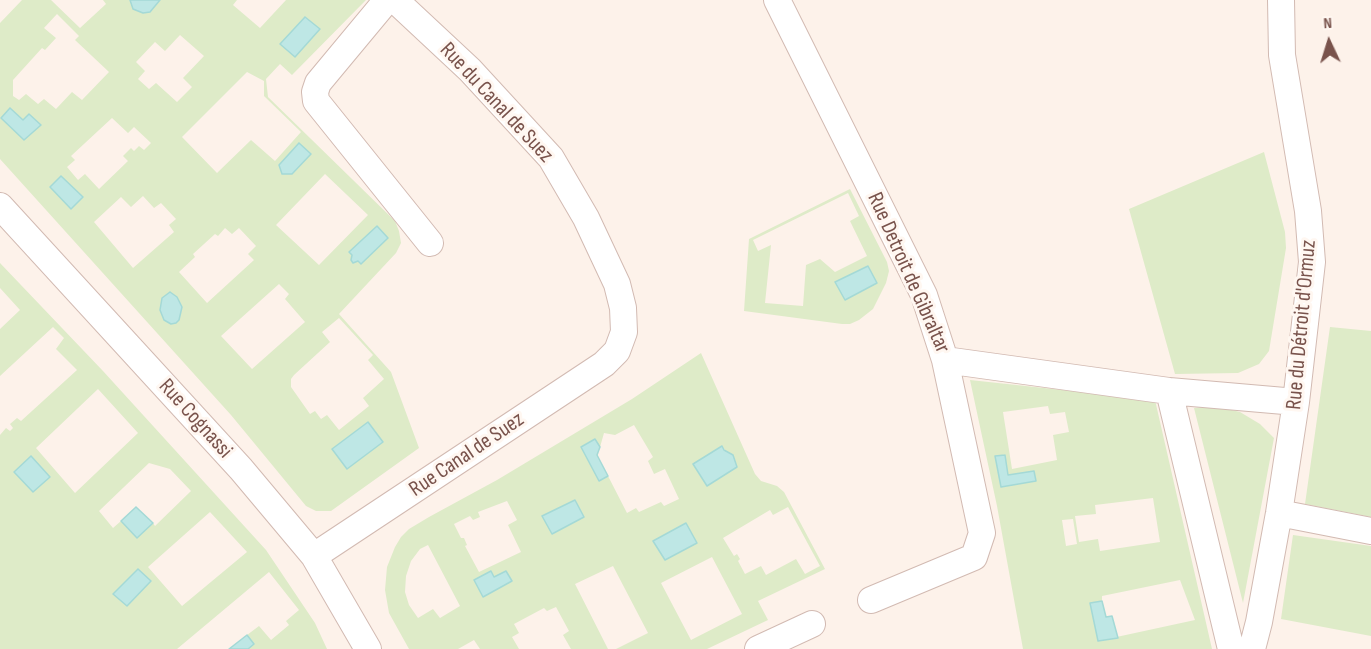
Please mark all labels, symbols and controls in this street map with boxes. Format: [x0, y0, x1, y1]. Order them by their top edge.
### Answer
north arrow [1299, 12, 1359, 72]
text: N [1323, 14, 1333, 33]
street label: Rue du Canal de Suez [434, 37, 558, 169]
street label: Rue Detroit de Gibraltar [861, 189, 955, 357]
street label: Rue du Détroit d'Ormuz [1281, 239, 1323, 411]
street label: Rue Cognassi [153, 374, 237, 464]
street label: Rue Canal de Suez [405, 407, 529, 503]

